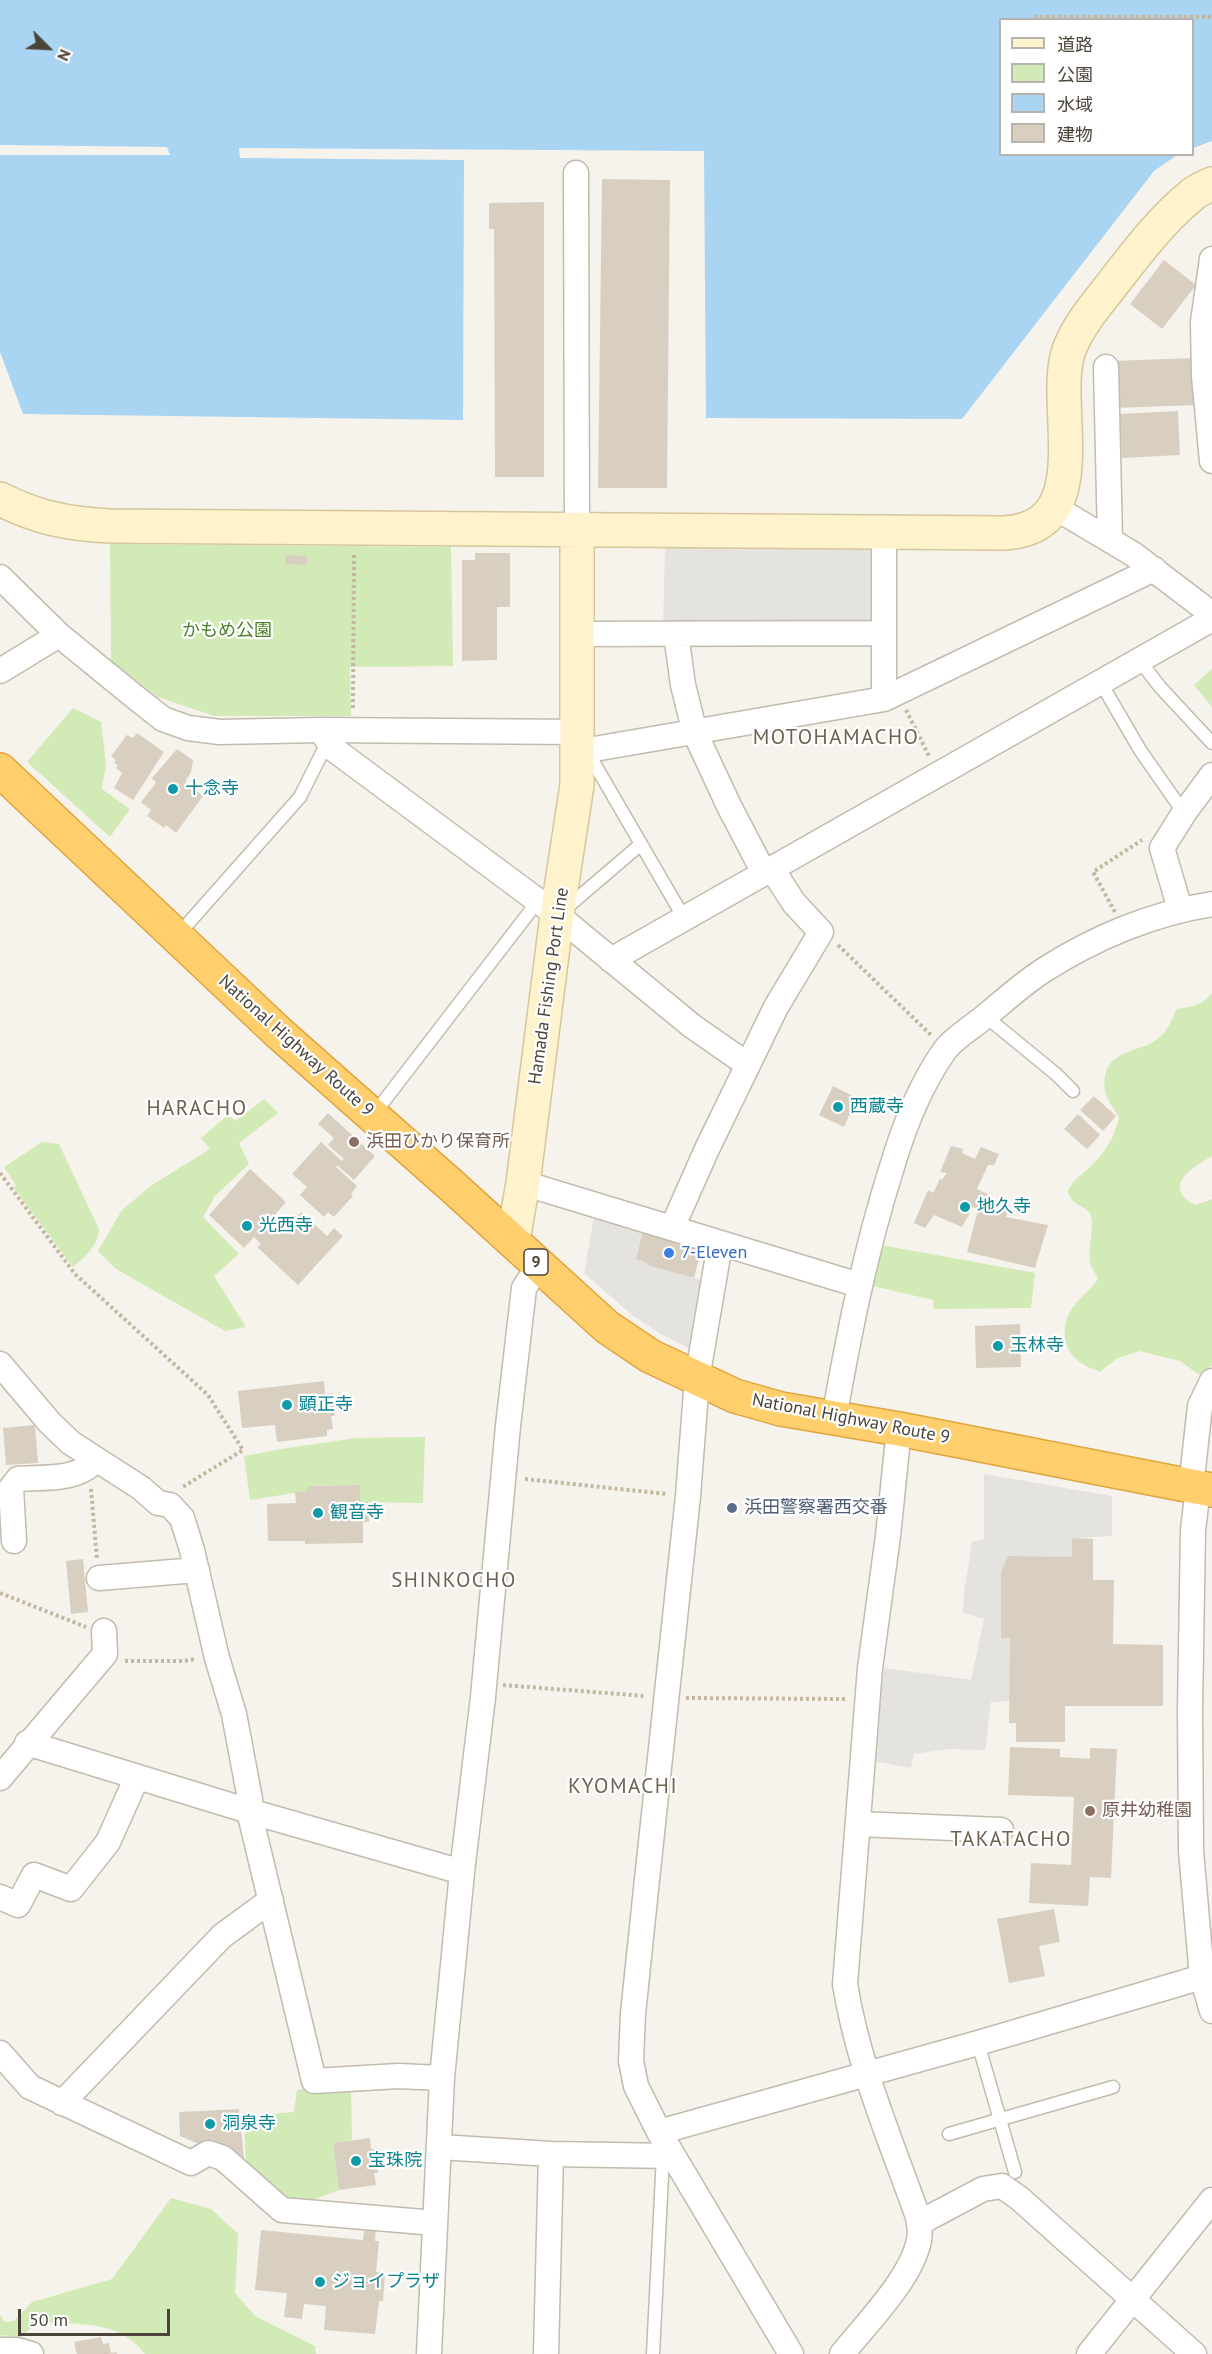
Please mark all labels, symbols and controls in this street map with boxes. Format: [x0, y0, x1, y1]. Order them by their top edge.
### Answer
north arrow [18, 18, 78, 78]
legend [999, 18, 1194, 156]
text: 道路 [1057, 33, 1093, 56]
text: N [53, 46, 76, 64]
text: 公園 [1057, 63, 1093, 86]
text: 水域 [1057, 93, 1093, 116]
text: 建物 [1057, 123, 1093, 146]
park label: かもめ公園 [182, 620, 272, 642]
district label: MOTOHAMACHO [753, 725, 919, 751]
place label: 十念寺 [185, 778, 239, 800]
marker: 十念寺 [166, 782, 180, 796]
street label: Hamada Fishing Port Line [524, 886, 574, 1086]
street label: National Highway Route 9 [214, 971, 378, 1121]
district label: HARACHO [146, 1096, 248, 1122]
place label: 西蔵寺 [850, 1096, 904, 1118]
marker: 西蔵寺 [831, 1100, 845, 1114]
place label: 浜田ひかり保育所 [366, 1131, 510, 1153]
marker: 浜田ひかり保育所 [347, 1135, 361, 1149]
place label: 地久寺 [977, 1196, 1031, 1218]
marker: 地久寺 [958, 1200, 972, 1214]
place label: 光西寺 [259, 1215, 313, 1237]
marker: 光西寺 [240, 1219, 254, 1233]
place label: 7-Eleven [681, 1242, 747, 1264]
marker: 7-Eleven [662, 1246, 676, 1260]
road number: 9 [524, 1249, 548, 1275]
place label: 玉林寺 [1010, 1335, 1064, 1357]
marker: 玉林寺 [991, 1339, 1005, 1353]
street label: National Highway Route 9 [750, 1389, 952, 1449]
place label: 顕正寺 [299, 1394, 353, 1416]
marker: 顕正寺 [280, 1398, 294, 1412]
place label: 浜田警察署西交番 [744, 1497, 888, 1519]
marker: 浜田警察署西交番 [725, 1501, 739, 1515]
place label: 観音寺 [330, 1502, 384, 1524]
marker: 観音寺 [311, 1506, 325, 1520]
district label: SHINKOCHO [391, 1568, 517, 1594]
district label: KYOMACHI [568, 1774, 678, 1800]
place label: 原井幼稚園 [1102, 1800, 1192, 1822]
marker: 原井幼稚園 [1083, 1804, 1097, 1818]
district label: TAKATACHO [950, 1827, 1072, 1853]
place label: 洞泉寺 [222, 2113, 276, 2135]
marker: 洞泉寺 [203, 2117, 217, 2131]
place label: 宝珠院 [368, 2150, 422, 2172]
marker: 宝珠院 [349, 2154, 363, 2168]
place label: ジョイプラザ [332, 2271, 440, 2293]
marker: ジョイプラザ [313, 2275, 327, 2289]
scale bar [21, 2297, 172, 2335]
text: 50 m [29, 2308, 68, 2331]

